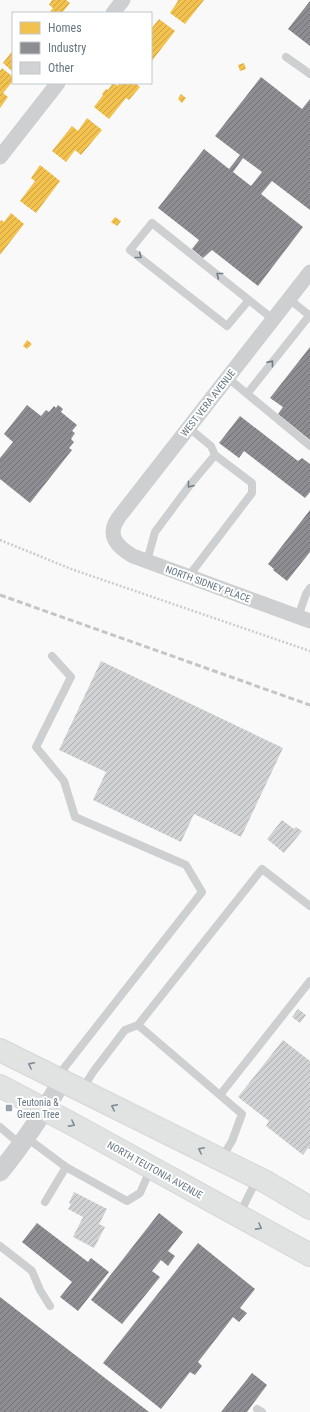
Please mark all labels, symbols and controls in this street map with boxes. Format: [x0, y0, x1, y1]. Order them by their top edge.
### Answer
legend [12, 12, 152, 84]
text: Homes [48, 21, 82, 35]
text: Industry [48, 41, 86, 55]
text: Other [48, 61, 74, 75]
one-way arrow [134, 252, 141, 259]
one-way arrow [216, 273, 223, 280]
one-way arrow [266, 361, 273, 368]
street label: WEST VERA AVENUE [179, 367, 238, 439]
one-way arrow [188, 480, 195, 487]
street label: NORTH SIDNEY PLACE [164, 563, 252, 605]
one-way arrow [28, 1063, 35, 1070]
place label: Teutonia & Green Tree [17, 1097, 60, 1120]
marker: Teutonia & Green Tree [4, 1103, 14, 1113]
one-way arrow [111, 1104, 119, 1112]
one-way arrow [67, 1119, 75, 1126]
street label: NORTH TEUTONIA AVENUE [106, 1139, 205, 1201]
one-way arrow [198, 1147, 206, 1155]
one-way arrow [255, 1222, 262, 1229]

